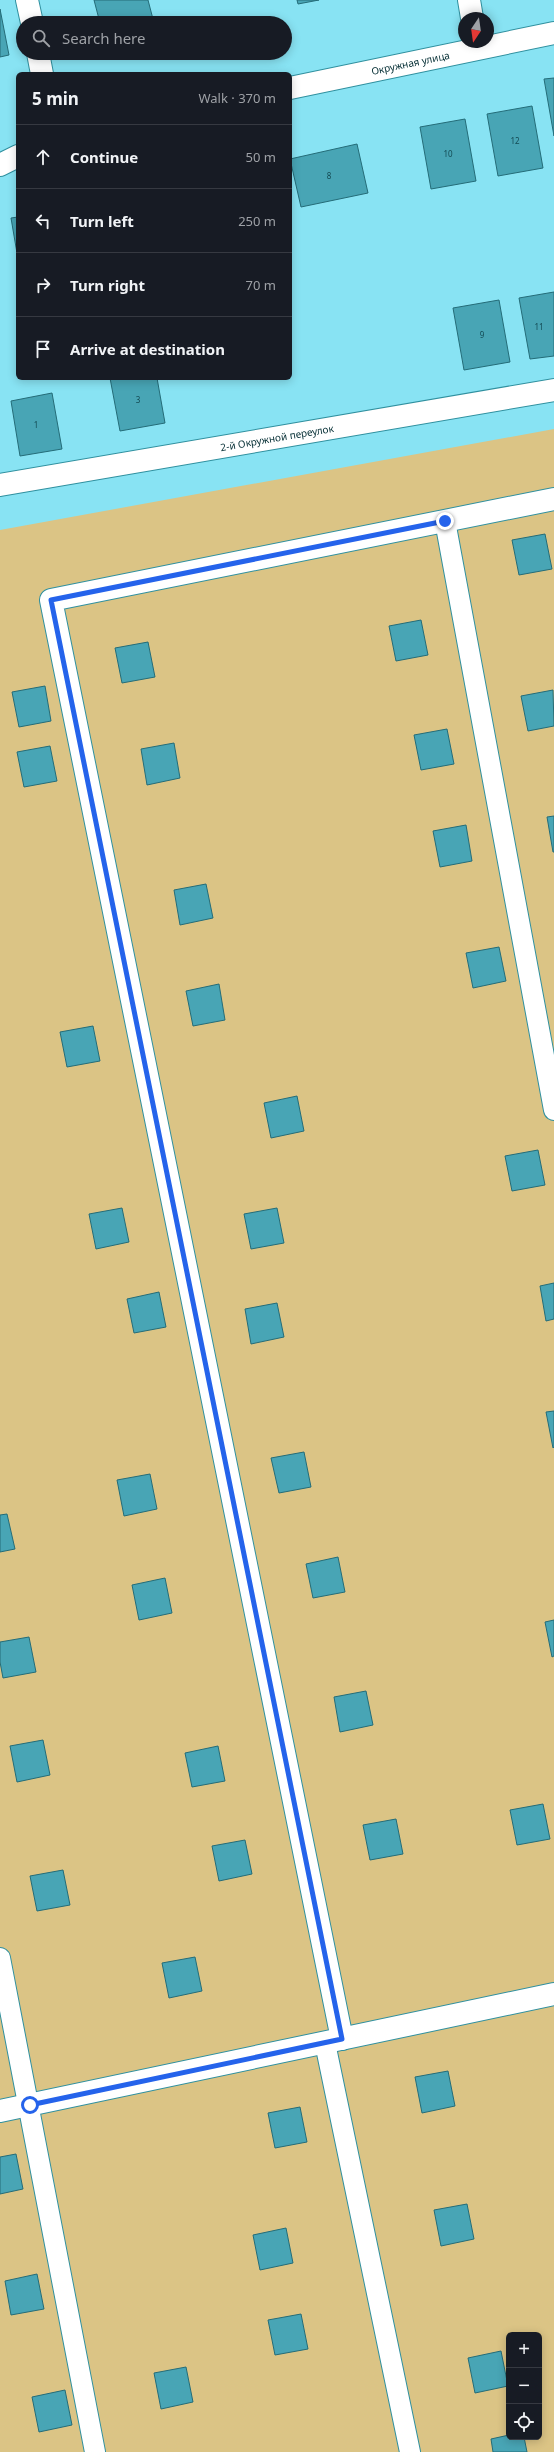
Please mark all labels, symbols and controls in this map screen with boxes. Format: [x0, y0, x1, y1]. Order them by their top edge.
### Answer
north arrow [458, 12, 494, 48]
search box [16, 16, 292, 60]
icon: search [30, 27, 52, 49]
text: Search here [62, 28, 145, 48]
street label: Окружная улица [370, 48, 451, 78]
text: 5 min [32, 87, 79, 110]
text: Walk · 370 m [198, 89, 276, 107]
house number: 12 [510, 135, 520, 146]
icon: ahead [32, 146, 54, 168]
text: Continue [70, 147, 138, 167]
text: 50 m [246, 148, 276, 166]
house number: 10 [443, 148, 453, 159]
house number: 8 [327, 170, 332, 181]
icon: left [32, 210, 54, 232]
text: Turn left [70, 211, 134, 231]
text: 250 m [238, 212, 276, 230]
icon: right [32, 274, 54, 296]
text: Turn right [70, 275, 145, 295]
text: 70 m [246, 276, 276, 294]
house number: 11 [534, 321, 544, 332]
house number: 9 [480, 329, 485, 340]
icon: arrive [32, 338, 54, 360]
text: Arrive at destination [70, 339, 225, 359]
house number: 3 [136, 394, 141, 405]
house number: 1 [34, 419, 38, 430]
street label: 2-й Окружной переулок [219, 421, 335, 454]
route end [436, 512, 454, 530]
route start [21, 2096, 39, 2114]
map controls [506, 2332, 542, 2440]
button: + [506, 2332, 542, 2368]
button: − [506, 2368, 542, 2404]
button: locate [506, 2404, 542, 2440]

